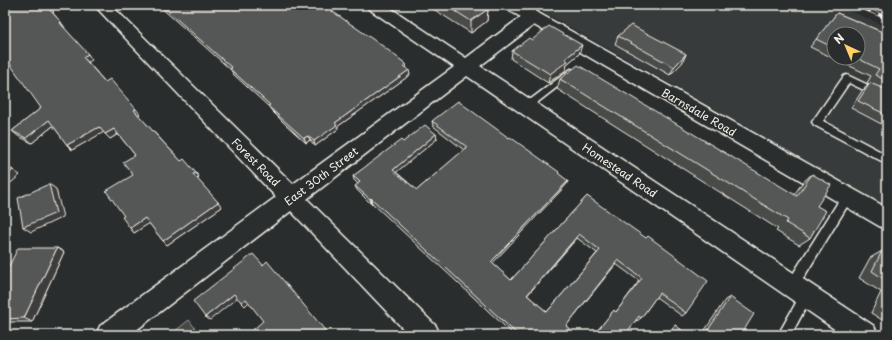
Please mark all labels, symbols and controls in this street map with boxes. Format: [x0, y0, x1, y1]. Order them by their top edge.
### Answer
north arrow [826, 26, 866, 66]
text: N [830, 29, 848, 48]
street label: Barnsdale Road [658, 84, 740, 140]
street label: Forest Road [228, 134, 284, 190]
street label: Homestead Road [579, 139, 661, 201]
street label: East 30th Street [280, 142, 362, 209]

